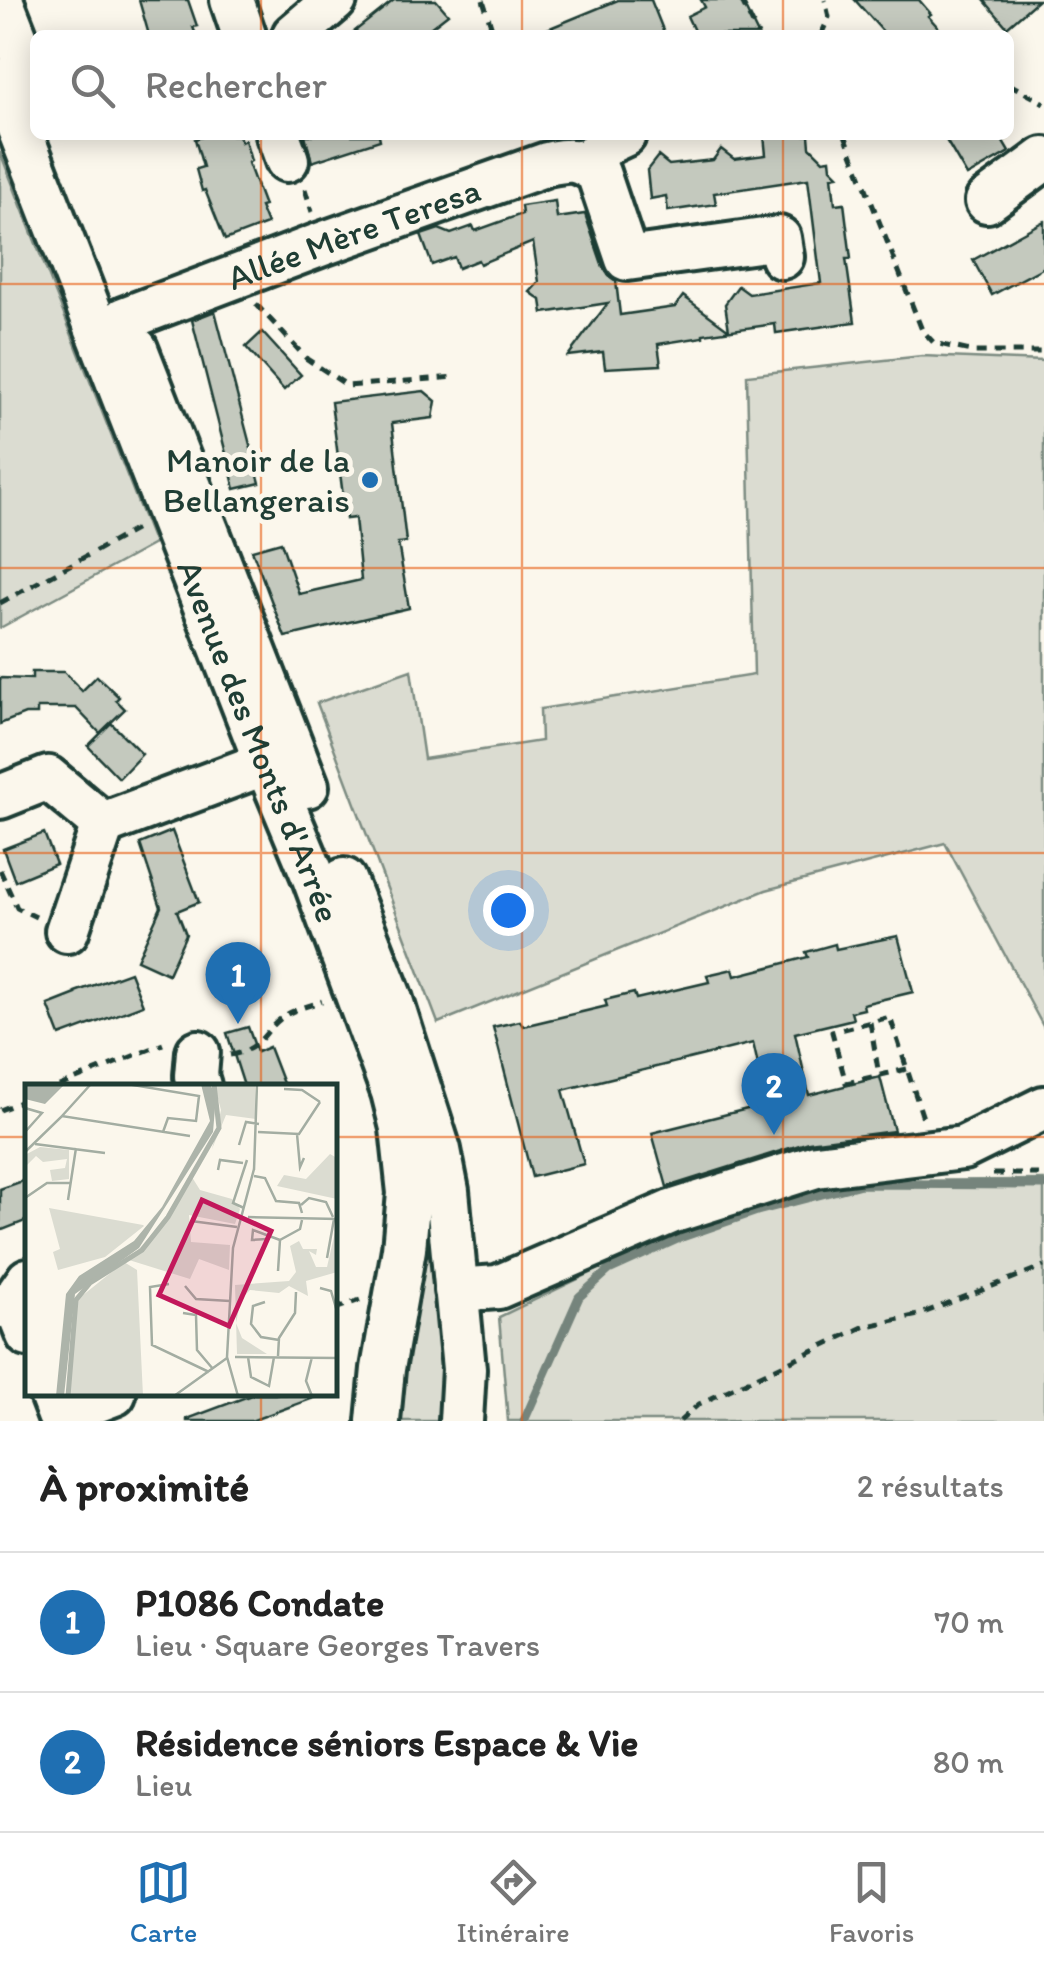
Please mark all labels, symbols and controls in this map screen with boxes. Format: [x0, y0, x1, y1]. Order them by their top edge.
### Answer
search box [30, 30, 1014, 140]
icon: search [65, 58, 120, 113]
text: Rechercher [145, 62, 327, 108]
street label: Allée Mère Teresa [221, 168, 486, 299]
place label: Manoir de la Bellangerais [163, 439, 350, 521]
marker: Manoir de la Bellangerais [359, 469, 381, 491]
street label: Avenue des Monts d'Arrée [168, 554, 349, 928]
your location [483, 885, 534, 936]
pin: 1 [206, 942, 270, 1024]
pin: 2 [742, 1052, 806, 1135]
inset map [25, 1084, 338, 1396]
text: À proximité [40, 1461, 249, 1512]
text: 2 résultats [857, 1467, 1004, 1505]
text: P1086 Condate [135, 1580, 384, 1626]
text: 1 [65, 1603, 80, 1641]
text: 70 m [934, 1603, 1004, 1641]
text: Lieu · Square Georges Travers [135, 1626, 540, 1664]
text: Résidence séniors Espace & Vie [135, 1720, 638, 1766]
text: 2 [64, 1743, 81, 1781]
text: 80 m [933, 1743, 1004, 1781]
text: Lieu [135, 1766, 192, 1804]
tab: Carte [130, 1855, 197, 1949]
tab: Itinéraire [457, 1855, 570, 1949]
tab: Favoris [829, 1855, 914, 1949]

